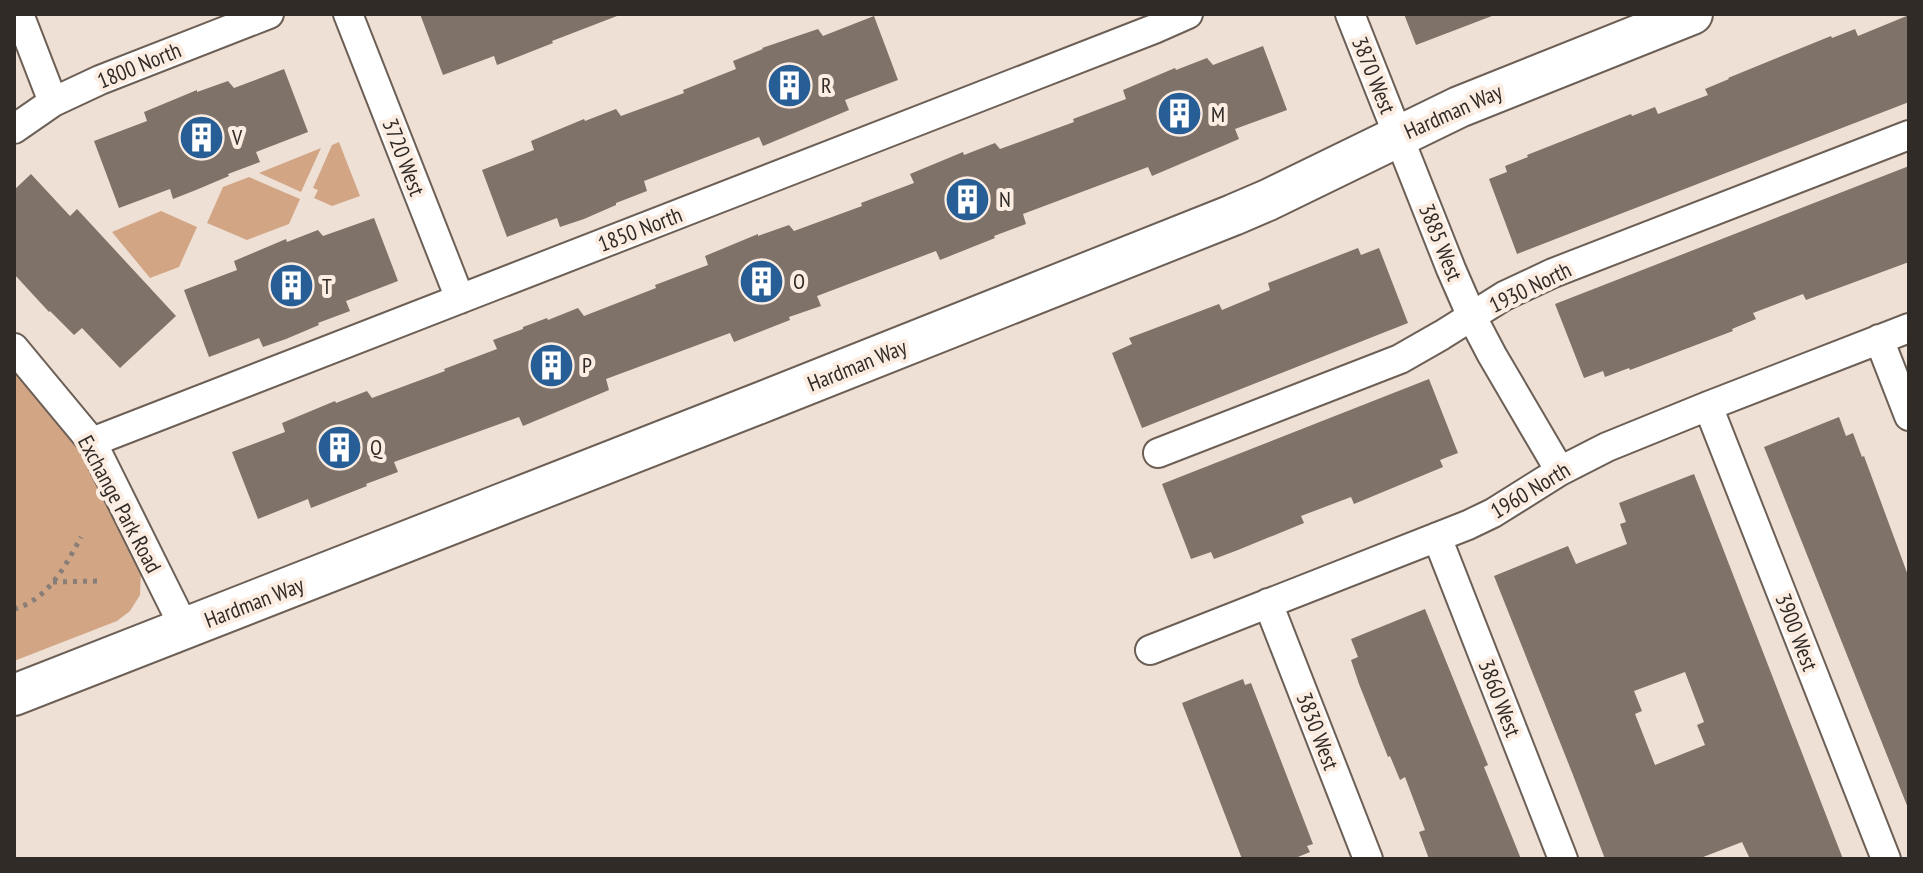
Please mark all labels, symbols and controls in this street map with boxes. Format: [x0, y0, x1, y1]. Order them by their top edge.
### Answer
street label: 3870 West [1346, 32, 1402, 118]
street label: 1800 North [93, 36, 185, 94]
building icon: R [766, 61, 814, 109]
place label: R [821, 71, 832, 99]
street label: Hardman Way [1400, 77, 1507, 145]
building icon: M [1156, 90, 1204, 138]
place label: M [1211, 100, 1225, 128]
building icon: V [177, 113, 225, 161]
street label: 3720 West [377, 114, 431, 200]
place label: V [231, 123, 243, 151]
building icon: N [944, 175, 992, 223]
place label: N [999, 185, 1011, 213]
street label: 3885 West [1413, 199, 1469, 285]
street label: 1850 North [594, 200, 686, 258]
street label: 1930 North [1484, 255, 1576, 319]
building icon: O [738, 257, 786, 305]
building icon: T [267, 262, 315, 310]
place label: O [793, 267, 805, 295]
place label: T [322, 272, 332, 300]
street label: Hardman Way [803, 332, 911, 398]
building icon: P [527, 341, 575, 389]
place label: P [582, 351, 592, 379]
building icon: Q [315, 423, 363, 471]
street label: Exchange Park Road [72, 430, 168, 578]
place label: Q [370, 433, 383, 461]
street label: 1960 North [1485, 455, 1575, 525]
street label: Hardman Way [200, 570, 308, 634]
street label: 3900 West [1770, 589, 1824, 675]
street label: 3860 West [1473, 655, 1527, 741]
street label: 3830 West [1291, 688, 1345, 774]

